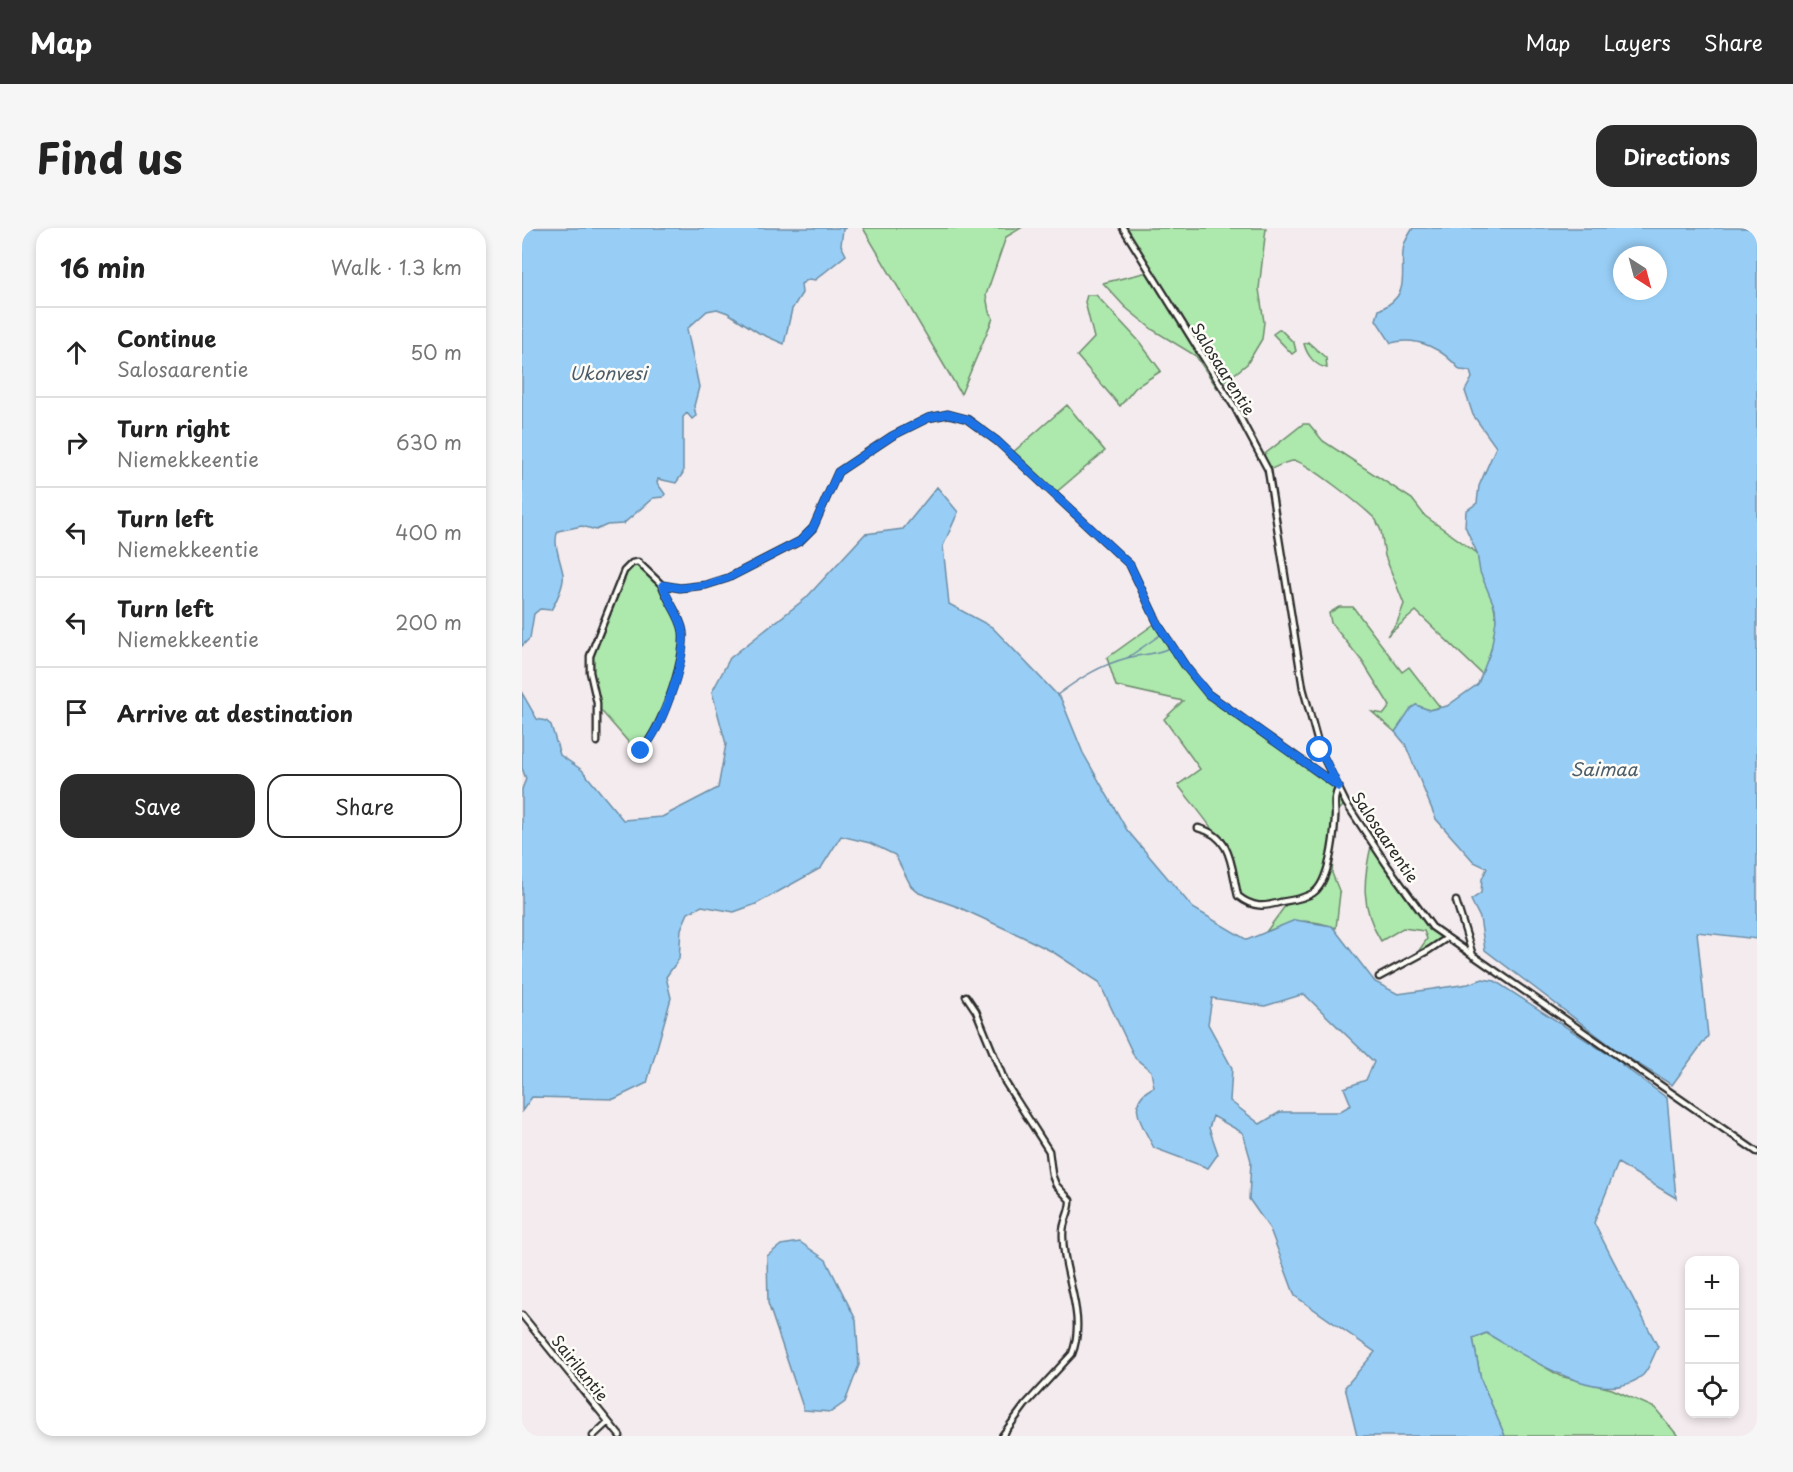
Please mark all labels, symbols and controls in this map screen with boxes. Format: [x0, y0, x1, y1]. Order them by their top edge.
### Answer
text: Map [30, 21, 92, 64]
text: Map [1526, 26, 1570, 58]
text: Layers [1603, 26, 1671, 58]
text: Share [1704, 26, 1763, 58]
text: Find us [36, 125, 183, 188]
button: Directions [1596, 125, 1757, 187]
north arrow [1613, 246, 1667, 300]
text: 16 min [60, 248, 146, 287]
text: Walk · 1.3 km [331, 252, 462, 282]
street label: Salosaarentie [1186, 318, 1262, 419]
text: Continue [117, 321, 216, 354]
icon: ahead [60, 336, 93, 369]
text: 50 m [410, 337, 462, 367]
text: Salosaarentie [117, 354, 248, 384]
water label: Ukonvesi [569, 359, 650, 386]
text: Turn right [117, 411, 230, 444]
icon: right [60, 426, 93, 459]
text: 630 m [396, 427, 462, 457]
text: Niemekkeentie [117, 444, 259, 474]
text: Turn left [117, 501, 214, 534]
icon: left [60, 516, 93, 549]
text: 400 m [395, 517, 462, 547]
text: Niemekkeentie [117, 534, 259, 564]
text: Turn left [117, 591, 214, 624]
icon: left [60, 606, 93, 639]
text: 200 m [395, 607, 462, 637]
text: Niemekkeentie [117, 624, 259, 654]
icon: arrive [60, 696, 93, 729]
text: Arrive at destination [117, 696, 353, 729]
route start [1306, 736, 1332, 762]
route end [627, 737, 653, 763]
water label: Saimaa [1570, 755, 1639, 782]
button: Save [60, 774, 255, 838]
button: Share [267, 774, 462, 838]
street label: Salosaarentie [1346, 786, 1425, 887]
map controls [1685, 1256, 1739, 1418]
button: + [1685, 1256, 1739, 1310]
button: − [1685, 1310, 1739, 1364]
street label: Sairilantie [547, 1329, 615, 1406]
button: locate [1685, 1364, 1739, 1418]

